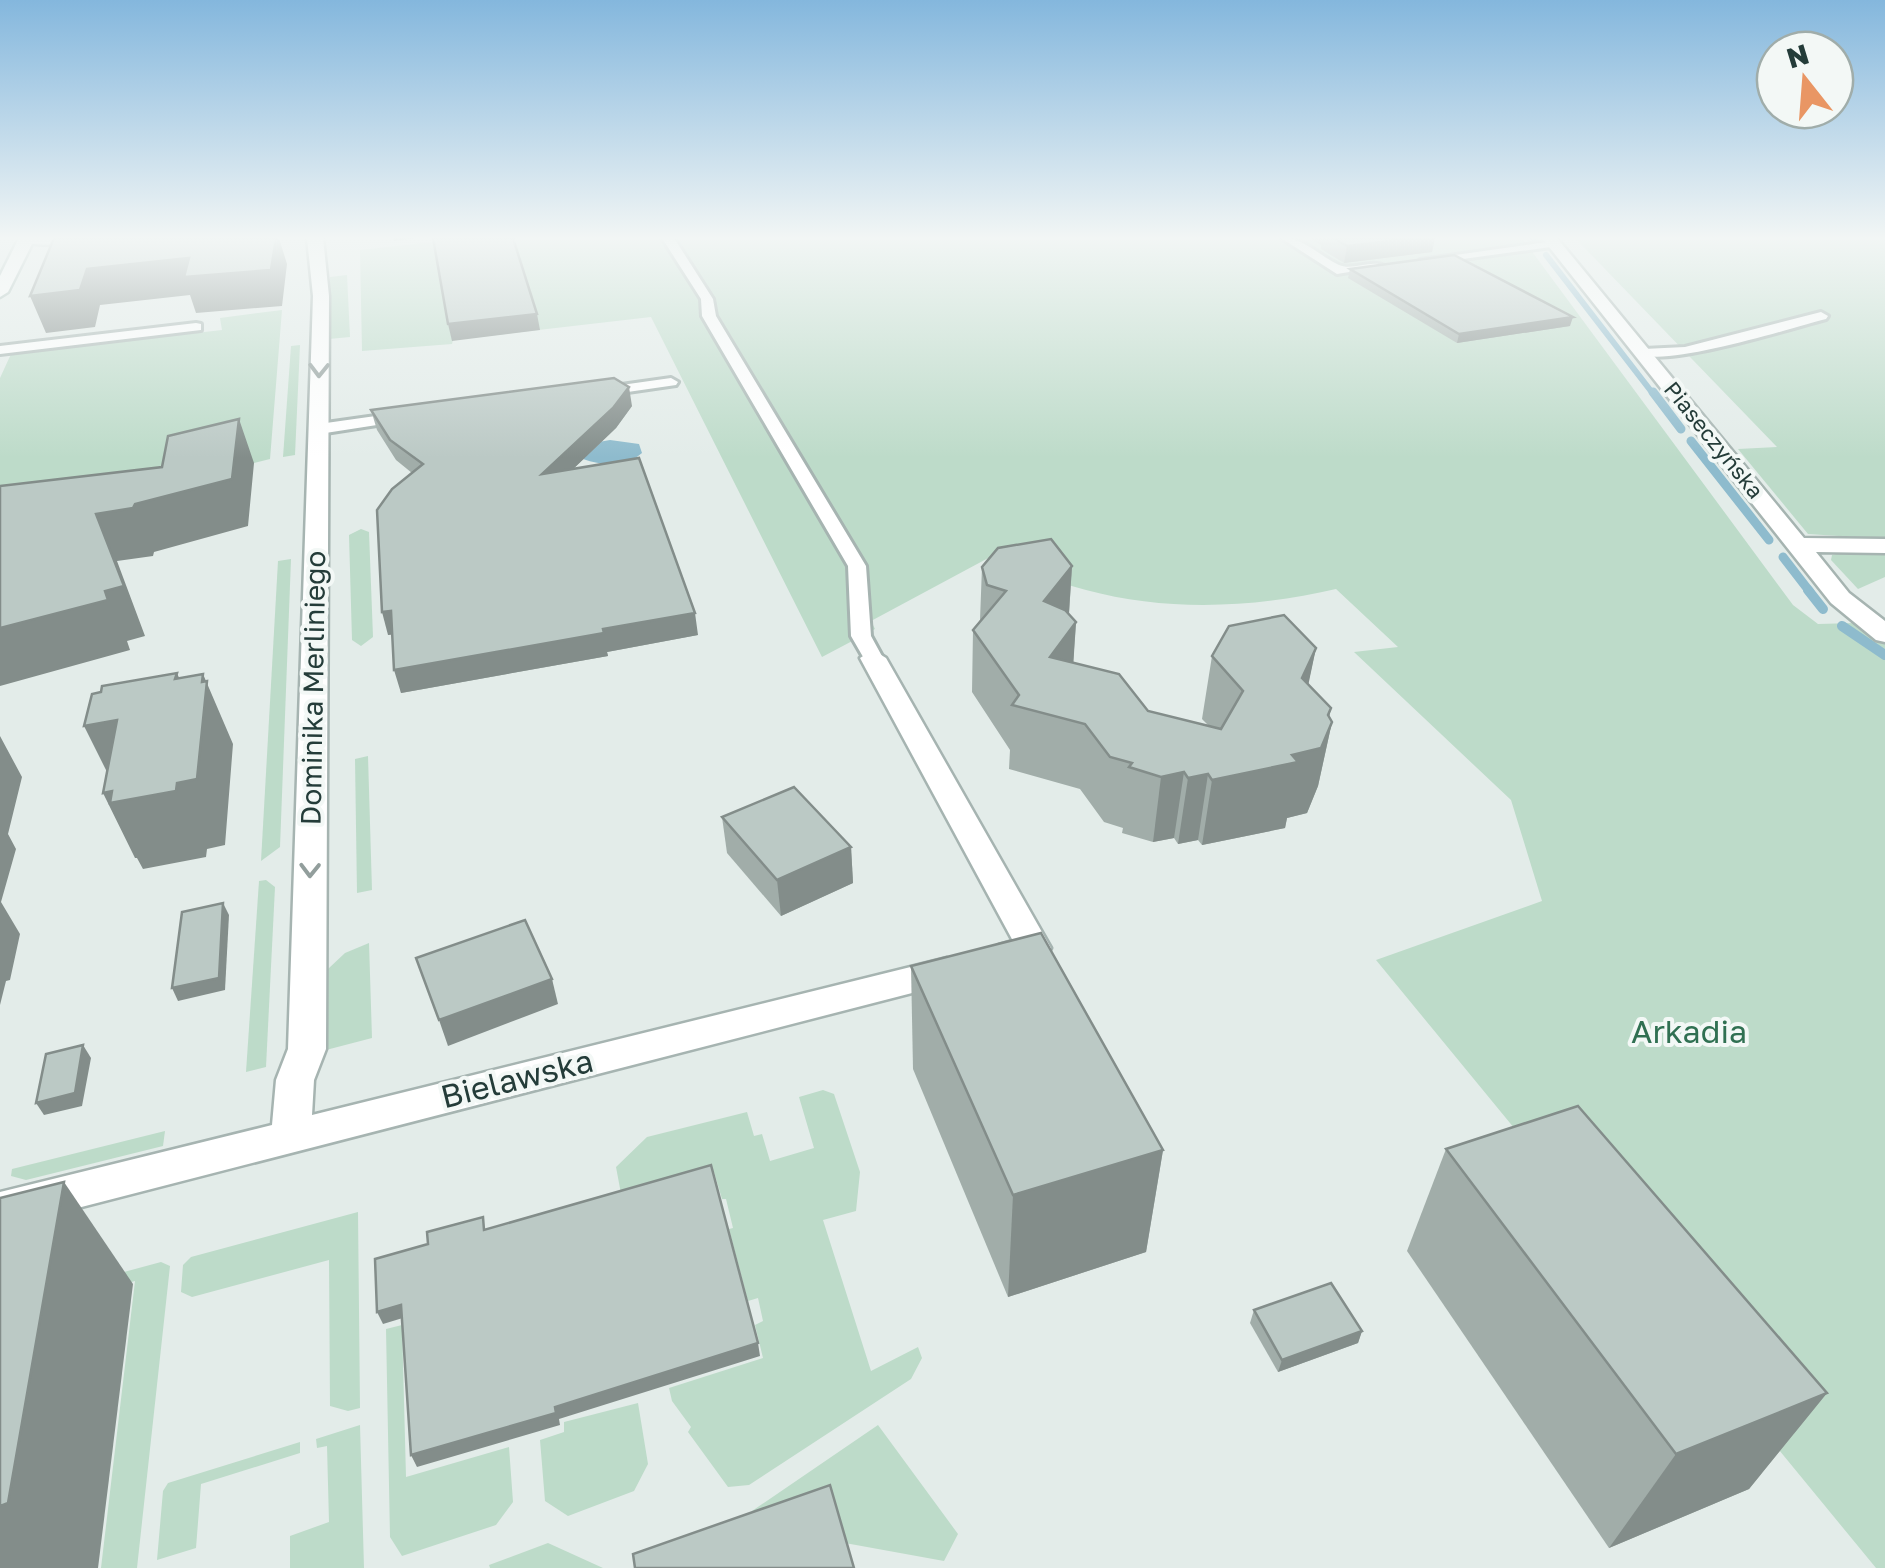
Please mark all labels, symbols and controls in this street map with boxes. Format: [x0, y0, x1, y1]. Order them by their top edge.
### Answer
north arrow [1755, 30, 1855, 130]
text: N [1783, 37, 1813, 75]
one-way arrow [309, 363, 330, 379]
street label: Piaseczyńska [1659, 376, 1770, 504]
street label: Dominika Merliniego [294, 550, 331, 825]
one-way arrow [299, 863, 320, 879]
park label: Arkadia [1631, 1012, 1747, 1050]
street label: Bielawska [437, 1041, 597, 1115]

